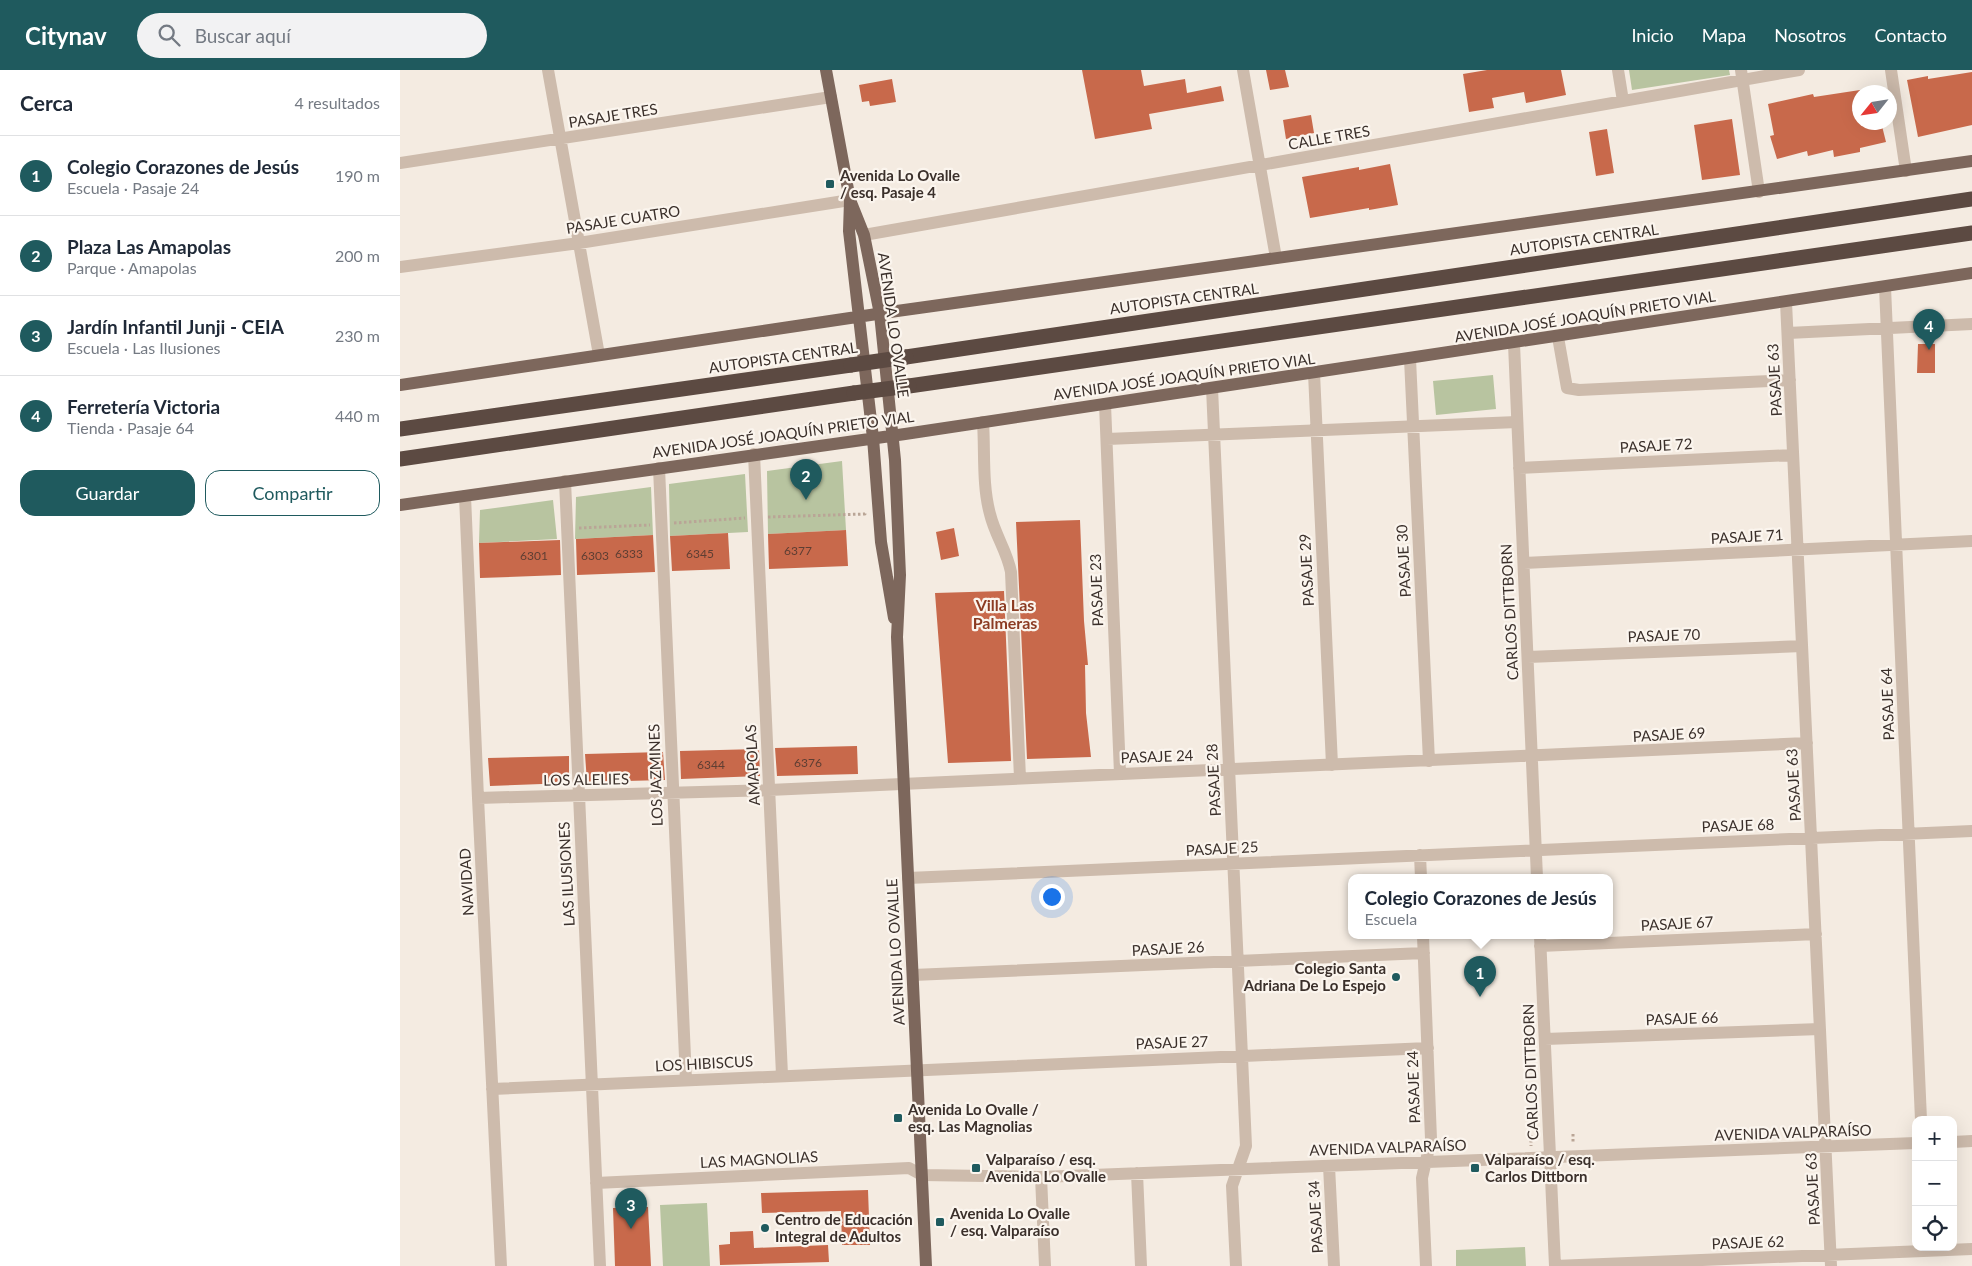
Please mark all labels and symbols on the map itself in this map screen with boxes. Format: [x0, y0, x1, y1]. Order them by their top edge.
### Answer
north arrow [1852, 85, 1897, 130]
street label: PASAJE TRES [567, 99, 659, 131]
street label: CALLE TRES [1287, 121, 1371, 153]
place label: Avenida Lo Ovalle / esq. Pasaje 4 [839, 166, 960, 201]
marker: Avenida Lo Ovalle / esq. Pasaje 4 [824, 178, 836, 190]
street label: PASAJE CUATRO [565, 201, 681, 237]
street label: AUTOPISTA CENTRAL [1508, 220, 1660, 258]
street label: AVENIDA LO OVALLE [875, 251, 913, 399]
street label: AUTOPISTA CENTRAL [1108, 279, 1260, 317]
street label: AVENIDA JOSÉ JOAQUÍN PRIETO VIAL [1453, 286, 1717, 346]
pin: 4 [1913, 309, 1945, 350]
street label: AUTOPISTA CENTRAL [707, 338, 859, 376]
street label: PASAJE 63 [1763, 343, 1785, 417]
street label: AVENIDA JOSÉ JOAQUÍN PRIETO VIAL [1052, 349, 1316, 403]
street label: AVENIDA JOSÉ JOAQUÍN PRIETO VIAL [651, 407, 915, 461]
street label: PASAJE 72 [1619, 434, 1693, 456]
pin: 2 [790, 459, 822, 500]
street label: PASAJE 30 [1392, 524, 1414, 598]
street label: PASAJE 71 [1710, 525, 1784, 547]
street label: PASAJE 29 [1295, 533, 1317, 607]
house number: 6377 [784, 543, 812, 558]
street label: CARLOS DITTBORN [1496, 543, 1522, 681]
house number: 6333 [615, 546, 643, 561]
house number: 6345 [686, 546, 714, 561]
house number: 6301 [520, 548, 548, 563]
house number: 6303 [581, 548, 609, 563]
street label: PASAJE 23 [1086, 553, 1106, 627]
district label: Villa Las Palmeras [973, 595, 1037, 632]
street label: PASAJE 70 [1627, 625, 1701, 645]
street label: PASAJE 64 [1877, 667, 1897, 741]
street label: LOS JAZMINES [644, 723, 666, 827]
street label: PASAJE 69 [1632, 723, 1706, 745]
street label: AMAPOLAS [741, 724, 763, 806]
street label: PASAJE 28 [1202, 743, 1224, 817]
street label: PASAJE 24 [1120, 746, 1194, 766]
street label: PASAJE 63 [1782, 748, 1804, 822]
house number: 6376 [794, 755, 822, 770]
house number: 6344 [697, 757, 725, 772]
street label: LOS ALELIES [543, 769, 629, 789]
street label: PASAJE 68 [1701, 815, 1775, 835]
street label: LAS ILUSIONES [554, 821, 578, 927]
street label: PASAJE 25 [1185, 837, 1259, 859]
street label: NAVIDAD [455, 848, 477, 916]
street label: AVENIDA LO OVALLE [882, 878, 908, 1026]
your location [1039, 884, 1065, 910]
street label: PASAJE 67 [1640, 912, 1714, 934]
street label: PASAJE 26 [1131, 937, 1205, 959]
pin: 1 [1464, 956, 1496, 997]
place label: Colegio Santa Adriana De Lo Espejo [1243, 959, 1386, 994]
marker: Colegio Santa Adriana De Lo Espejo [1390, 971, 1402, 983]
street label: CARLOS DITTBORN [1519, 1003, 1541, 1141]
street label: PASAJE 66 [1645, 1008, 1719, 1028]
street label: PASAJE 27 [1135, 1032, 1209, 1052]
street label: PASAJE 24 [1403, 1050, 1423, 1124]
street label: LOS HIBISCUS [655, 1051, 753, 1075]
place label: Avenida Lo Ovalle / esq. Las Magnolias [907, 1100, 1039, 1135]
marker: Avenida Lo Ovalle / esq. Las Magnolias [892, 1112, 904, 1124]
street label: AVENIDA VALPARAÍSO [1714, 1120, 1872, 1144]
street label: AVENIDA VALPARAÍSO [1309, 1135, 1467, 1159]
street label: LAS MAGNOLIAS [699, 1147, 819, 1171]
place label: Valparaíso / esq. Avenida Lo Ovalle [985, 1150, 1106, 1185]
place label: Valparaíso / esq. Carlos Dittborn [1484, 1150, 1595, 1185]
street label: PASAJE 63 [1801, 1152, 1823, 1226]
marker: Valparaíso / esq. Avenida Lo Ovalle [970, 1162, 982, 1174]
marker: Valparaíso / esq. Carlos Dittborn [1469, 1162, 1481, 1174]
street label: PASAJE 34 [1304, 1180, 1326, 1254]
pin: 3 [615, 1188, 647, 1229]
place label: Avenida Lo Ovalle / esq. Valparaíso [949, 1204, 1070, 1239]
place label: Centro de Educación Integral de Adultos [775, 1210, 913, 1245]
marker: Avenida Lo Ovalle / esq. Valparaíso [934, 1216, 946, 1228]
marker: Centro de Educación Integral de Adultos [759, 1222, 771, 1234]
street label: PASAJE 62 [1711, 1232, 1785, 1252]

